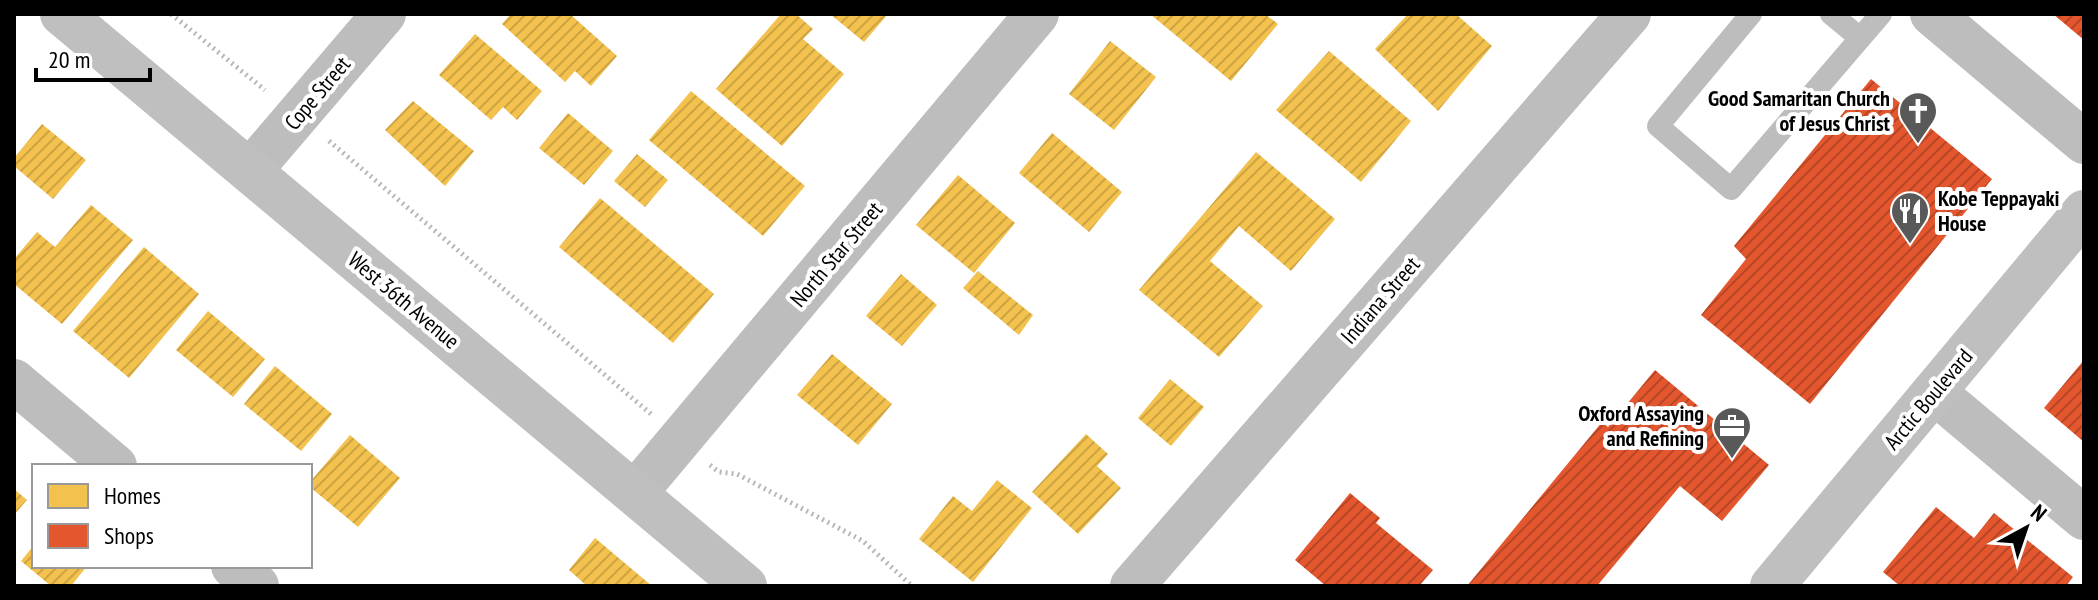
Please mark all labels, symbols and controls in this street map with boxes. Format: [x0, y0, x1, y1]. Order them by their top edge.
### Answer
scale bar [36, 32, 150, 82]
text: 20 m [48, 44, 90, 75]
street label: Cope Street [278, 50, 356, 136]
place label: Good Samaritan Church of Jesus Christ [1708, 84, 1891, 137]
church icon: Good Samaritan Church of Jesus Christ [1897, 90, 1939, 145]
place label: Kobe Teppayaki House [1938, 184, 2060, 237]
restaurant icon: Kobe Teppayaki House [1889, 190, 1931, 245]
street label: North Star Street [784, 196, 888, 312]
street label: West 36th Avenue [343, 245, 465, 355]
street label: Indiana Street [1334, 251, 1426, 349]
street label: Arctic Boulevard [1878, 343, 1978, 455]
place label: Oxford Assaying and Refining [1578, 399, 1704, 452]
office icon: Oxford Assaying and Refining [1711, 405, 1753, 460]
legend [32, 464, 312, 568]
text: Homes [104, 480, 161, 511]
north arrow [1986, 488, 2066, 568]
text: N [2025, 498, 2052, 527]
text: Shops [104, 520, 154, 551]

